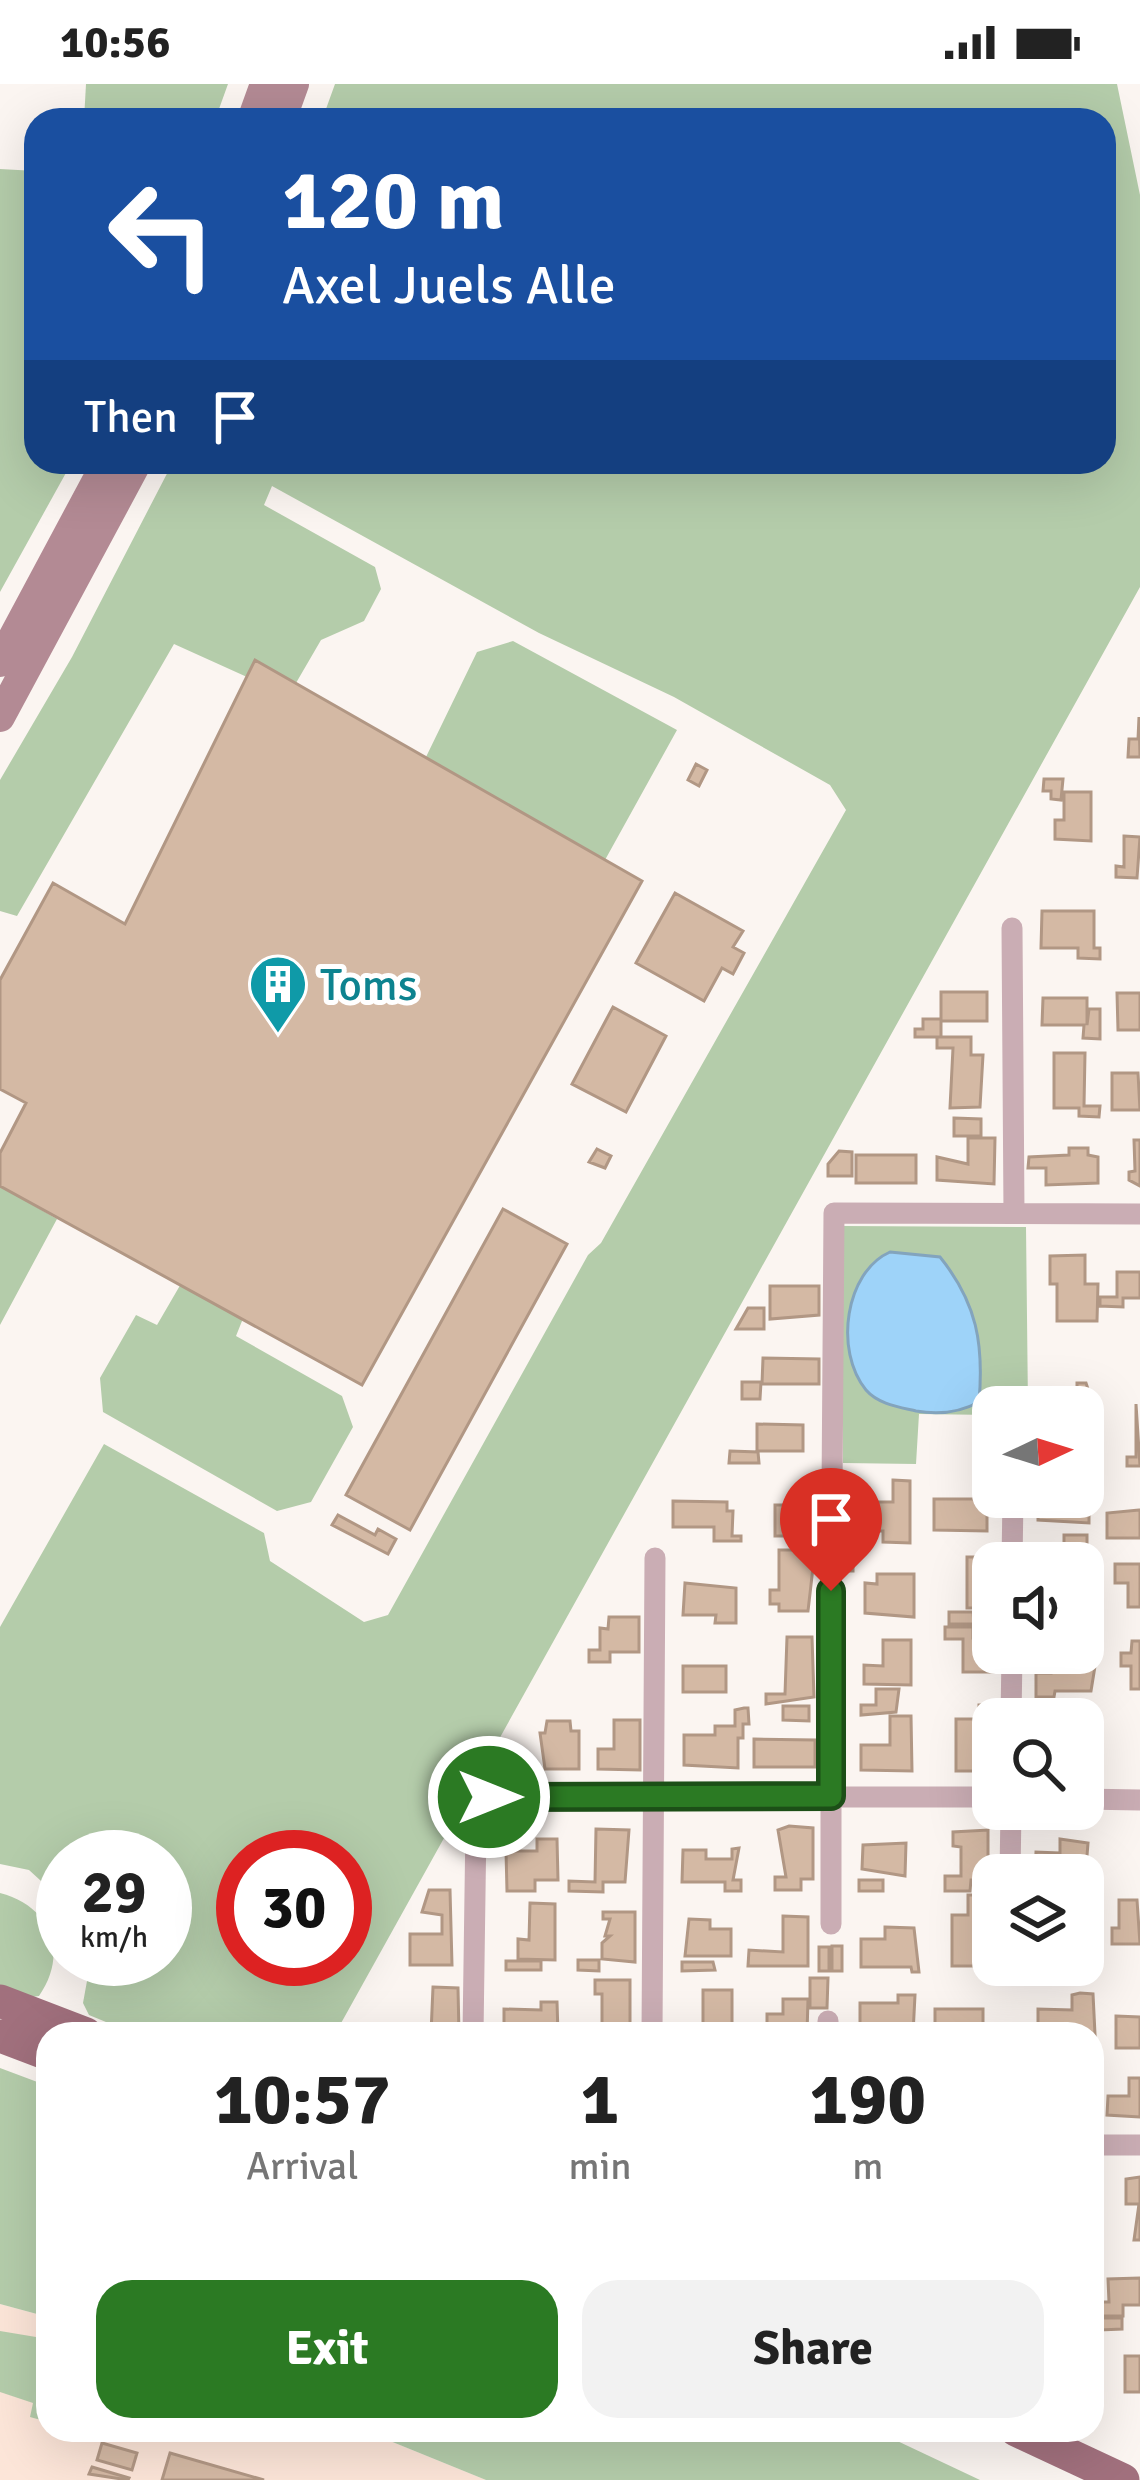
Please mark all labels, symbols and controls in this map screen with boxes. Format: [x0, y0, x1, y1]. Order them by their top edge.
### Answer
text: 10:56 [60, 15, 170, 70]
text: 120 m [282, 149, 504, 253]
icon: left [84, 156, 240, 312]
text: Axel Juels Alle [282, 252, 616, 319]
icon: arrive [202, 384, 268, 450]
text: Then [84, 390, 178, 445]
building icon: Toms [247, 953, 309, 1035]
place label: Toms [320, 958, 417, 1013]
north arrow [972, 1386, 1104, 1518]
map controls [972, 1386, 1104, 1986]
pin [780, 1468, 882, 1591]
icon: arrive [798, 1486, 864, 1552]
button: sound [972, 1542, 1104, 1674]
button: search [972, 1698, 1104, 1830]
position arrow [426, 1734, 552, 1860]
speed limit sign: 30 [216, 1830, 372, 1986]
button: layers [972, 1854, 1104, 1986]
text: 29 [82, 1856, 146, 1930]
text: km/h [80, 1919, 148, 1956]
text: 10:57 [214, 2055, 391, 2144]
text: 1 [581, 2055, 619, 2144]
text: 190 [809, 2055, 926, 2144]
text: Arrival [246, 2142, 358, 2190]
text: min [569, 2142, 632, 2190]
text: m [852, 2142, 883, 2190]
button: Exit [96, 2280, 558, 2418]
button: Share [582, 2280, 1044, 2418]

